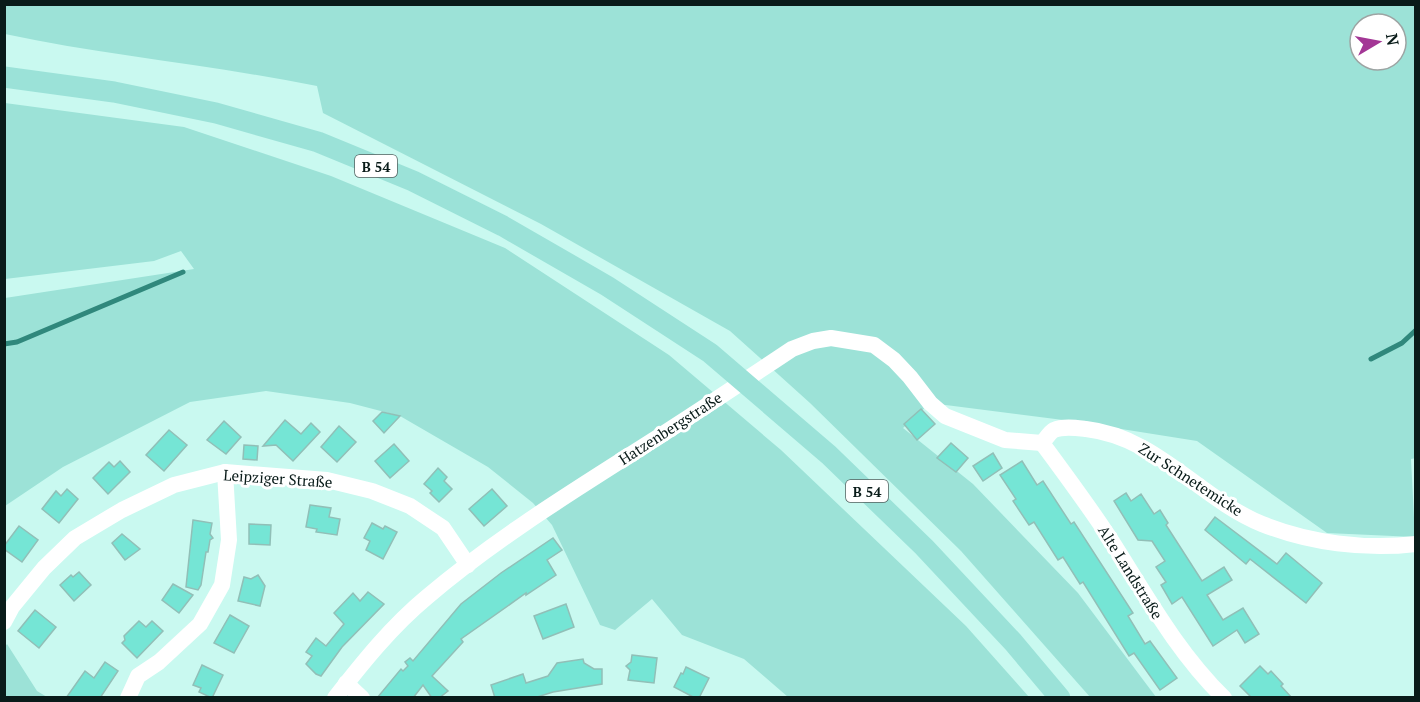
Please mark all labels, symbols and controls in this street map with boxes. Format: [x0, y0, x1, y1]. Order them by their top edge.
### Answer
north arrow [1348, 12, 1408, 72]
text: N [1381, 32, 1405, 47]
road number: B 54 [355, 155, 397, 177]
street label: Hatzenbergstraße [614, 387, 726, 469]
street label: Zur Schnetemicke [1135, 438, 1247, 520]
street label: Leipziger Straße [223, 464, 333, 492]
road number: B 54 [846, 480, 888, 502]
street label: Alte Landstraße [1094, 521, 1168, 623]

